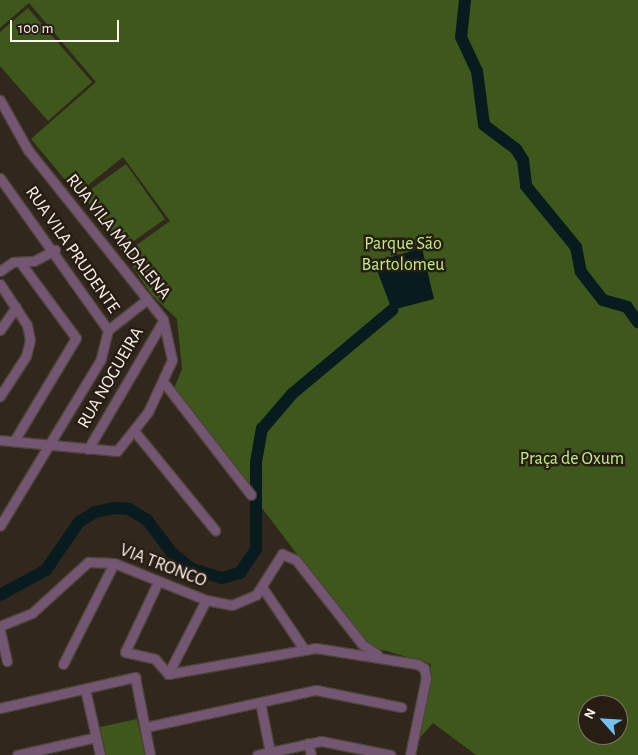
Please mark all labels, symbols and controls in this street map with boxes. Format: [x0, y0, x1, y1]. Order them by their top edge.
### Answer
scale bar [12, 10, 121, 42]
text: 100 m [18, 21, 53, 36]
street label: RUA VILA MADALENA [61, 170, 175, 304]
street label: RUA VILA PRUDENTE [20, 182, 124, 318]
park label: Parque São Bartolomeu [362, 234, 444, 276]
street label: RUA NOGUEIRA [73, 324, 149, 432]
park label: Praça de Oxum [520, 448, 624, 470]
street label: VIA TRONCO [117, 540, 209, 592]
north arrow [578, 695, 628, 745]
text: N [582, 706, 599, 721]

